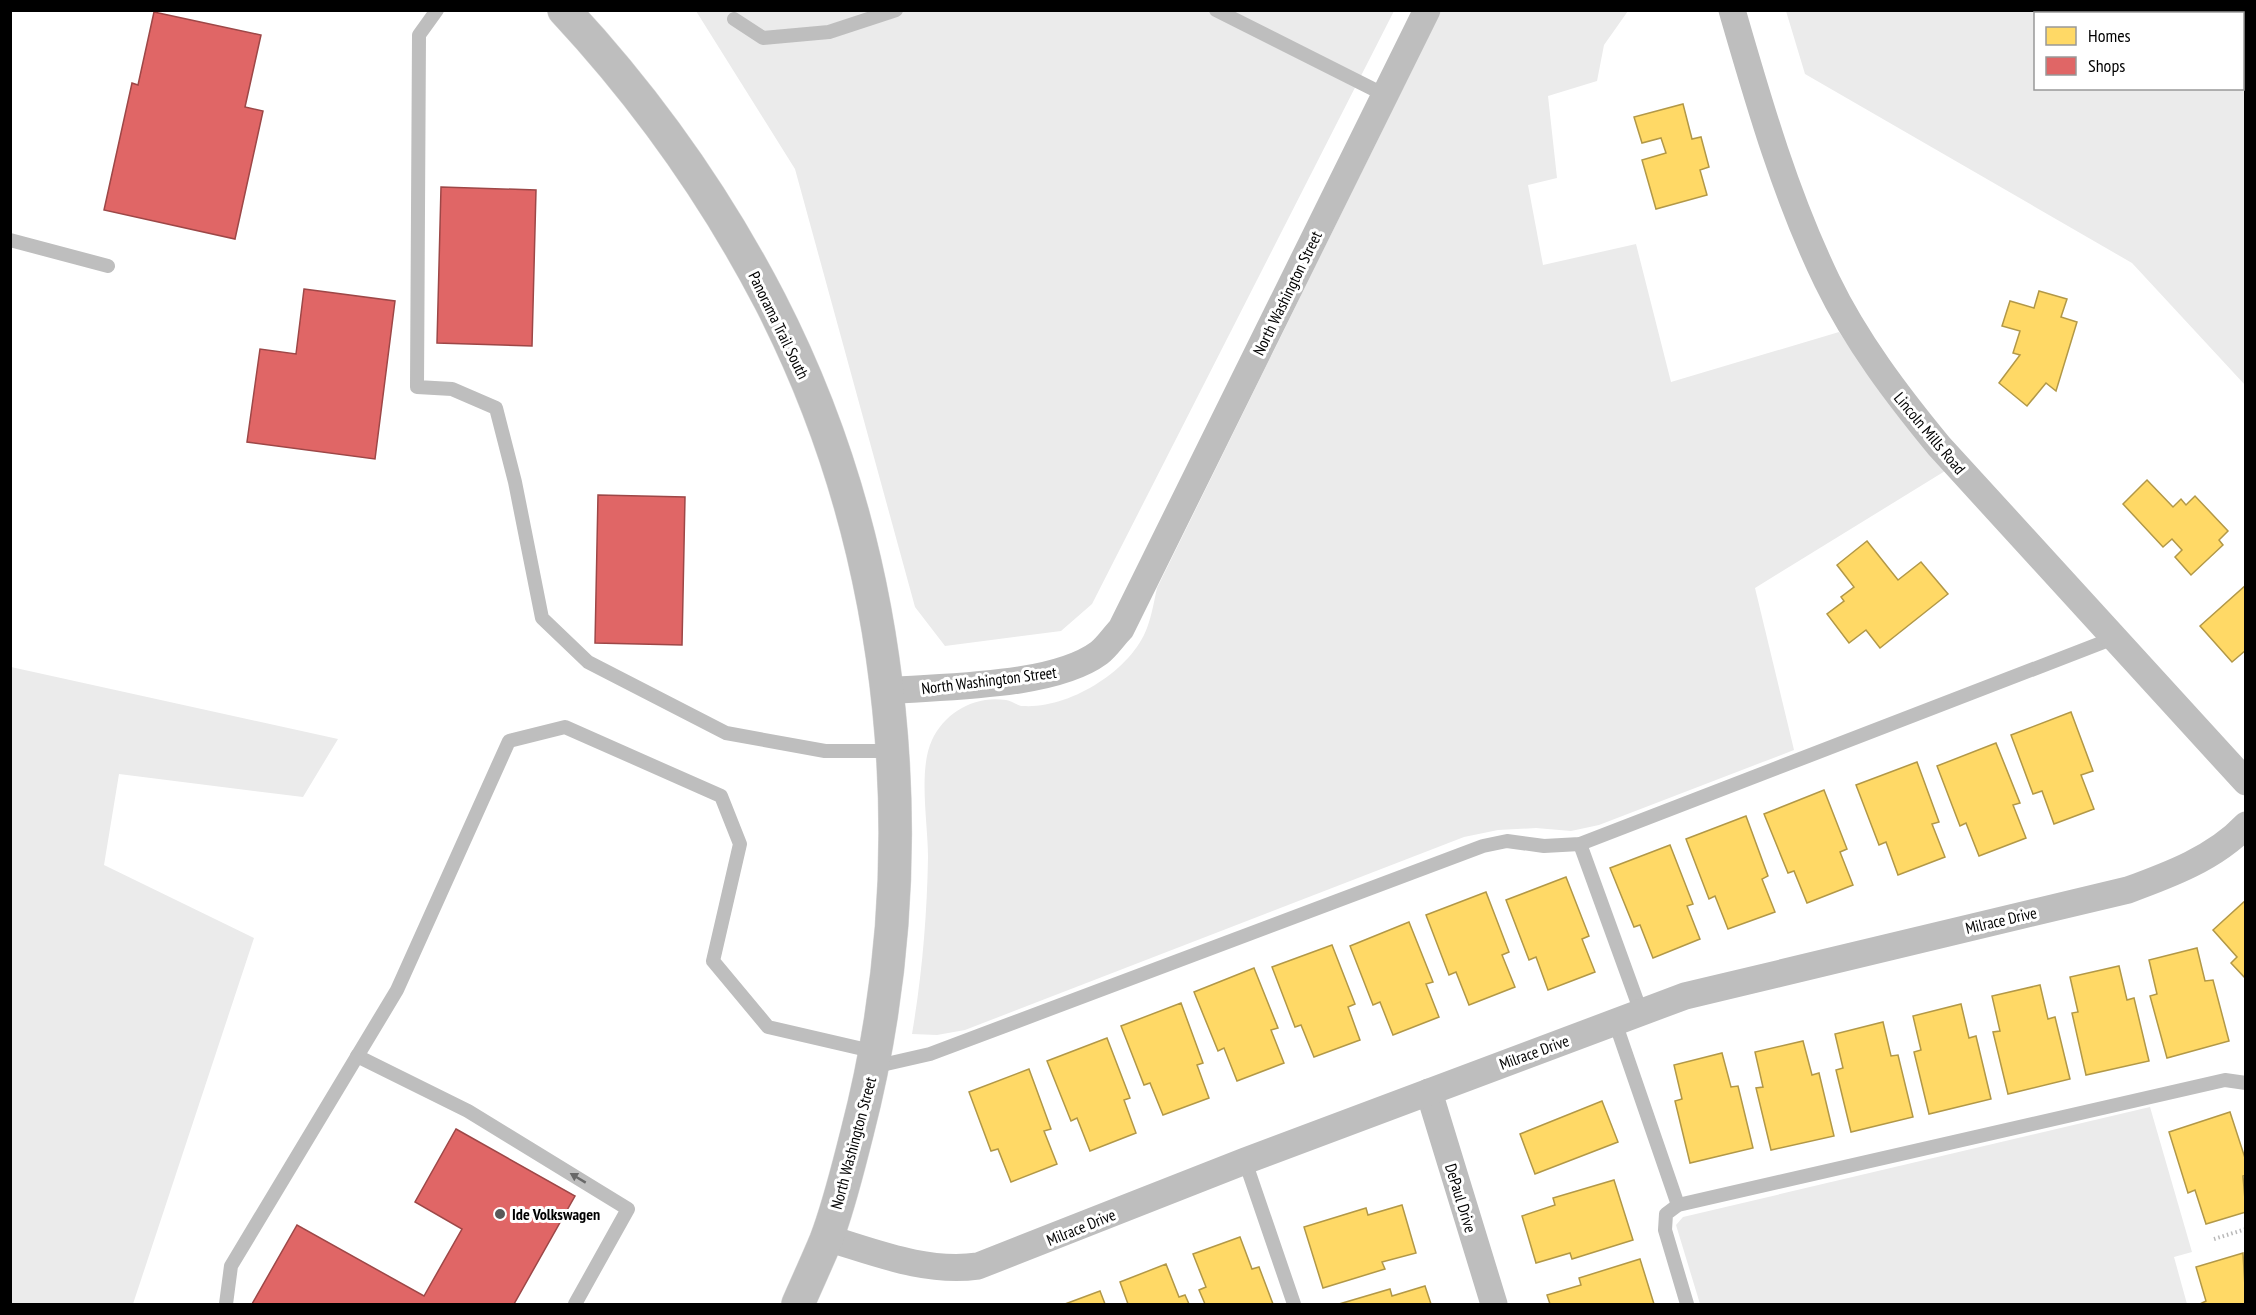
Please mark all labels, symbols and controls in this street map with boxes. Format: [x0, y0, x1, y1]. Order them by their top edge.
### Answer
legend [2034, 12, 2244, 90]
text: Homes [2088, 24, 2131, 47]
text: Shops [2088, 54, 2125, 77]
street label: North Washington Street [1248, 227, 1326, 359]
street label: Panorama Trail South [744, 268, 814, 382]
street label: Lincoln Mills Road [1890, 388, 1970, 478]
street label: North Washington Street [920, 662, 1058, 698]
street label: Milrace Drive [1963, 902, 2039, 938]
street label: Milrace Drive [1496, 1030, 1572, 1074]
street label: North Washington Street [826, 1074, 880, 1211]
street label: DePaul Drive [1441, 1161, 1481, 1235]
one-way arrow [570, 1173, 586, 1184]
place label: Ide Volkswagen [512, 1204, 600, 1224]
street label: Milrace Drive [1044, 1204, 1118, 1250]
marker: Ide Volkswagen [493, 1207, 507, 1221]

